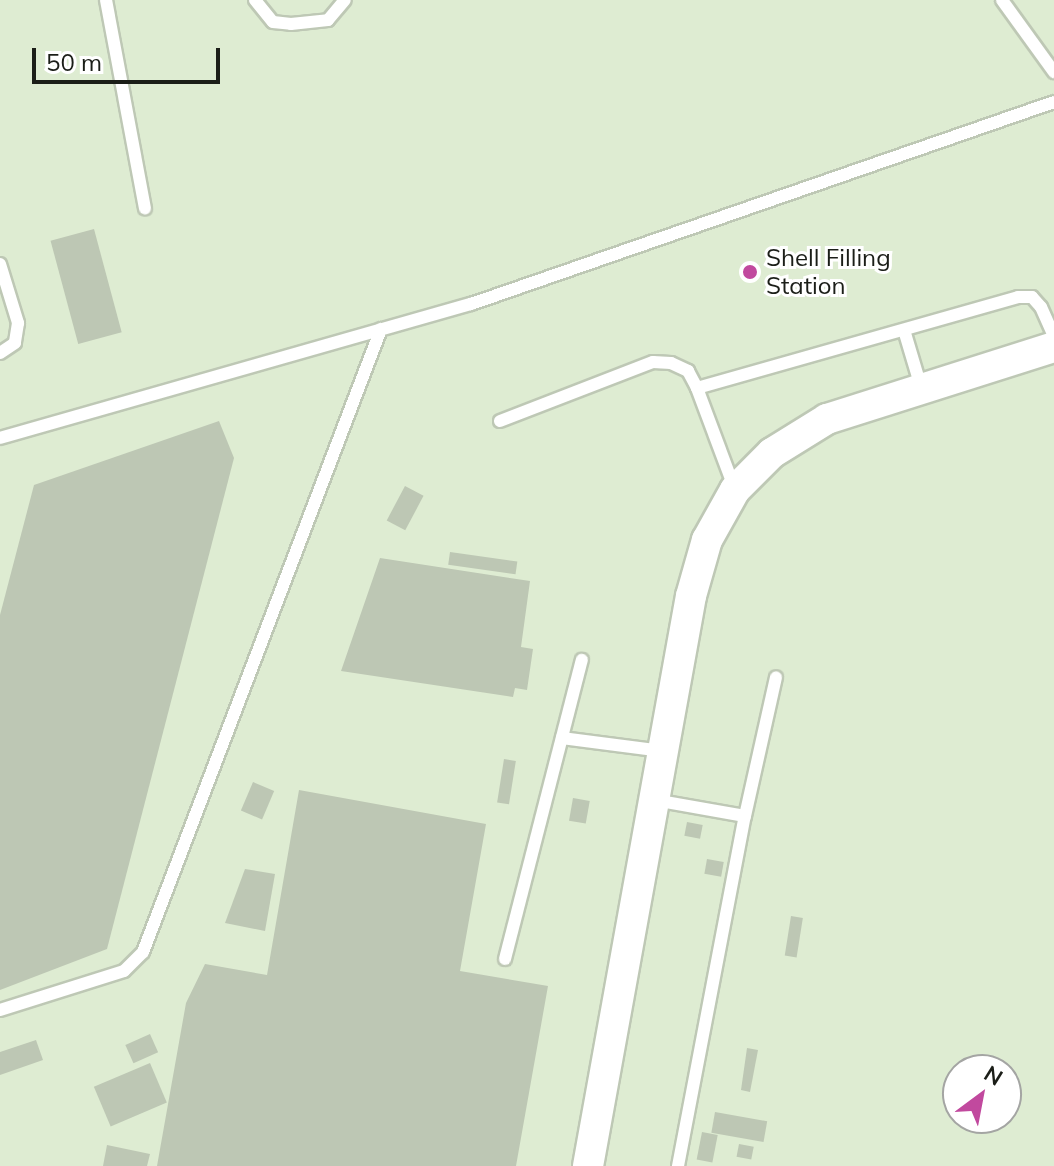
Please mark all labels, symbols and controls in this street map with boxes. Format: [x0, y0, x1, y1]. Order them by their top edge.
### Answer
scale bar [36, 32, 224, 82]
text: 50 m [46, 47, 102, 77]
place label: Shell Filling Station [766, 244, 891, 300]
marker: Shell Filling Station [741, 263, 759, 281]
north arrow [942, 1054, 1022, 1134]
text: N [979, 1059, 1008, 1092]

